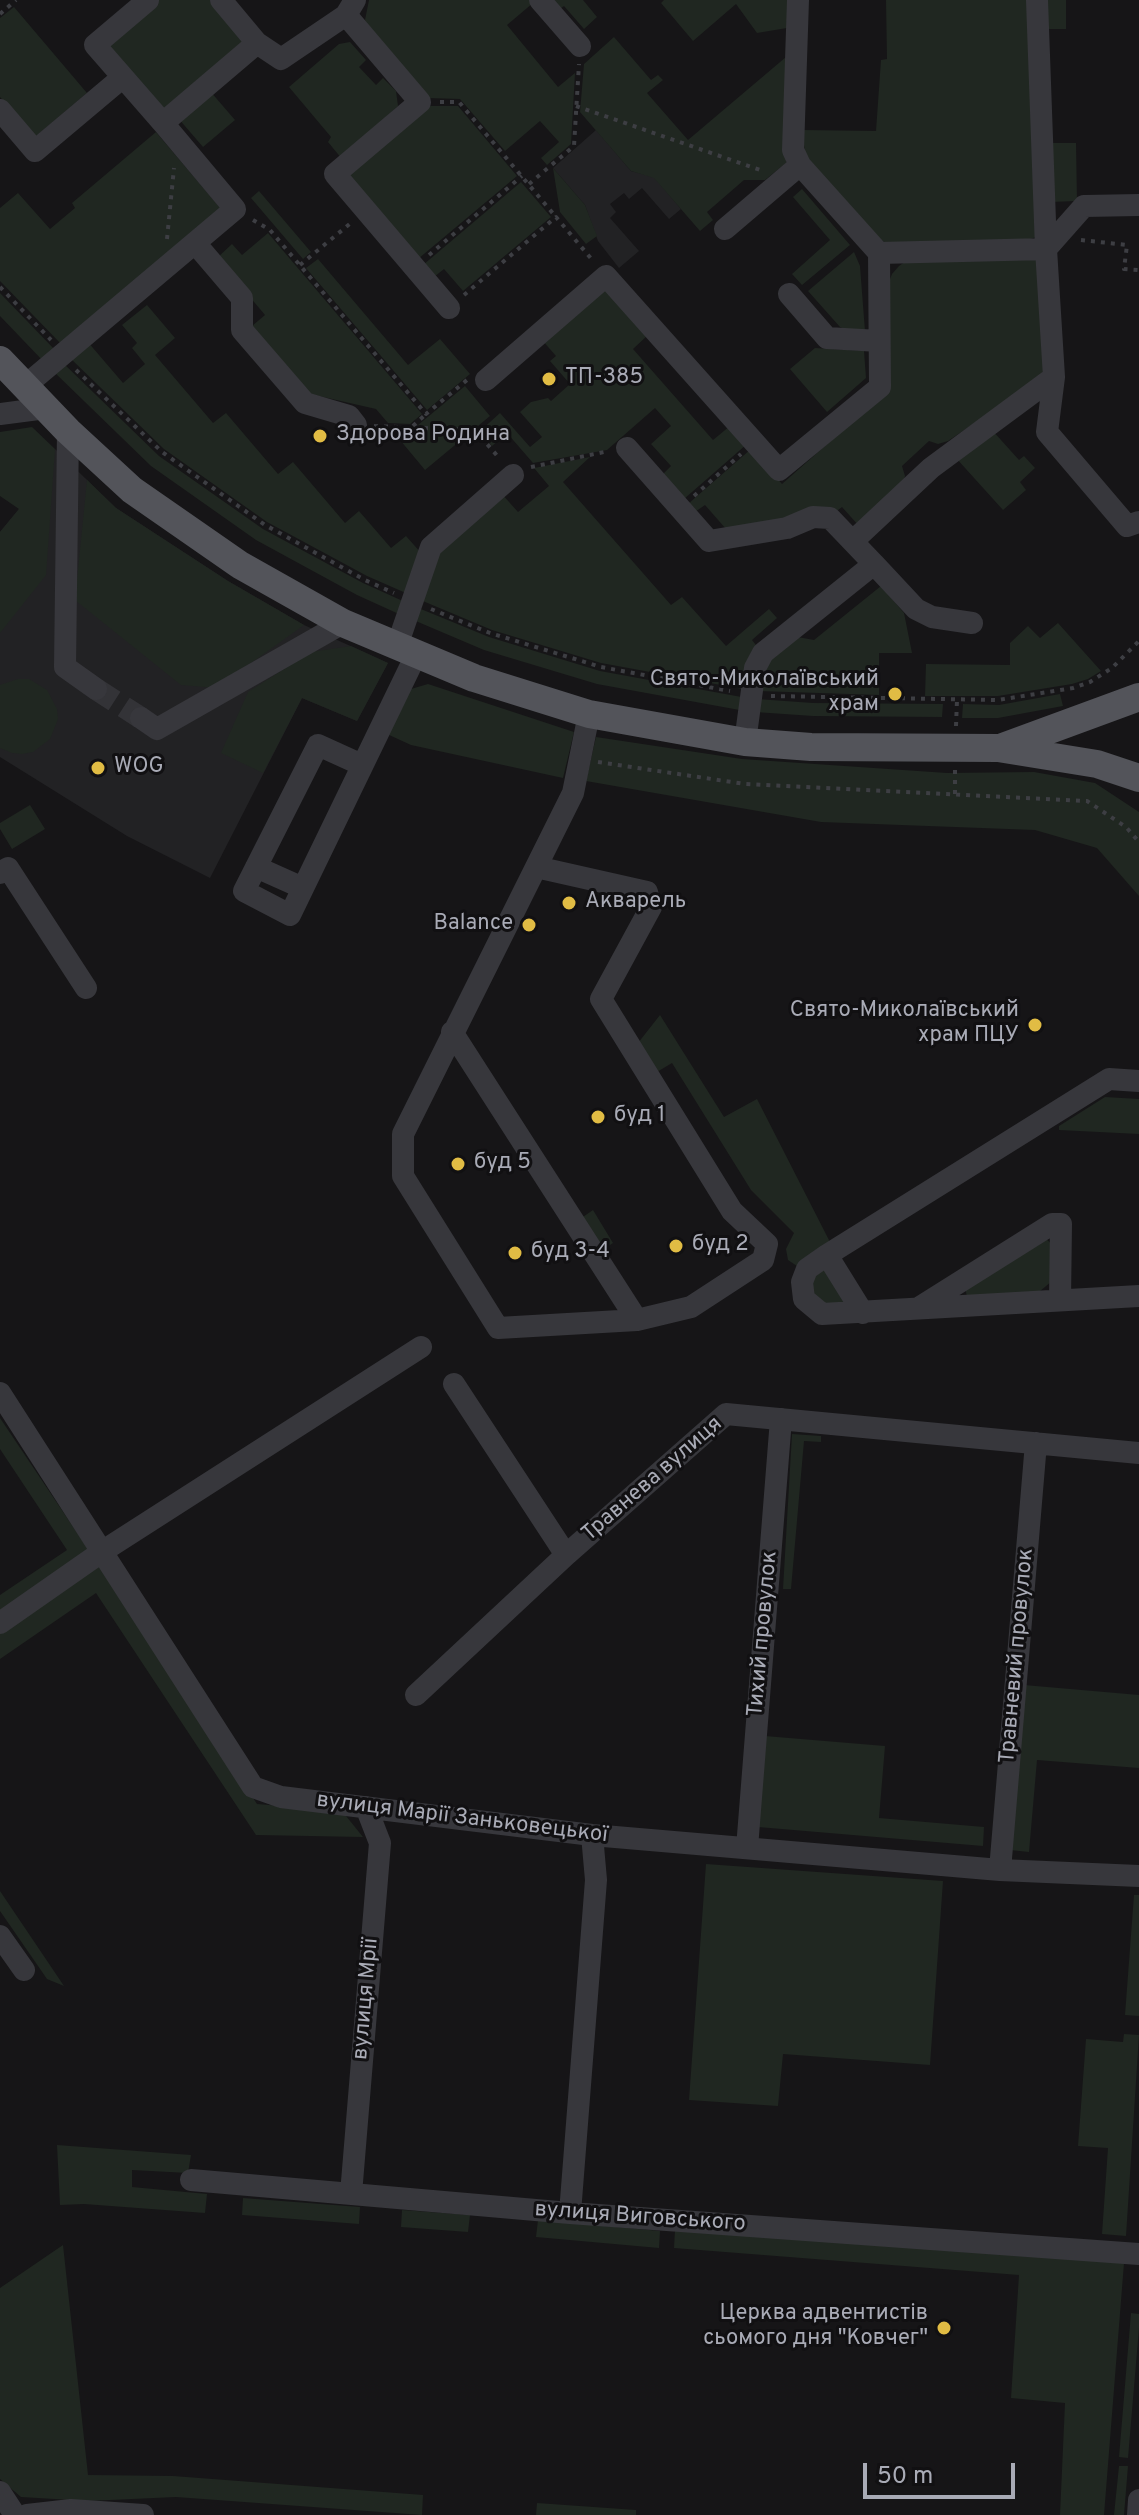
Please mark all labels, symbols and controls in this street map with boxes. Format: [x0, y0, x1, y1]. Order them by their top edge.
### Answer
place label: ТП-385 [565, 366, 643, 392]
marker: ТП-385 [540, 370, 558, 388]
place label: Здорова Родина [336, 423, 510, 449]
marker: Здорова Родина [311, 427, 329, 445]
place label: Свято-Миколаївський храм [650, 668, 879, 720]
marker: Свято-Миколаївський храм [886, 685, 904, 703]
place label: WOG [114, 755, 164, 781]
marker: WOG [89, 759, 107, 777]
place label: Акварель [585, 890, 686, 916]
marker: Акварель [560, 894, 578, 912]
place label: Balance [433, 912, 513, 938]
marker: Balance [520, 916, 538, 934]
place label: Свято-Миколаївський храм ПЦУ [790, 999, 1019, 1050]
marker: Свято-Миколаївський храм ПЦУ [1026, 1016, 1044, 1034]
place label: буд 1 [614, 1104, 665, 1130]
marker: буд 1 [589, 1108, 607, 1126]
place label: буд 5 [474, 1151, 531, 1177]
marker: буд 5 [449, 1155, 467, 1173]
place label: буд 2 [692, 1233, 749, 1259]
marker: буд 2 [667, 1237, 685, 1255]
place label: буд 3-4 [531, 1240, 610, 1266]
marker: буд 3-4 [506, 1244, 524, 1262]
street label: Травнева вулиця [577, 1412, 729, 1548]
street label: Травневий провулок [995, 1547, 1041, 1765]
street label: Тихий провулок [744, 1550, 784, 1718]
street label: вулиця Марії Заньковецької [315, 1788, 609, 1850]
street label: вулиця Мрії [349, 1937, 385, 2061]
street label: вулиця Виговського [534, 2197, 746, 2239]
place label: Церква адвентистів сьомого дня "Ковчег" [703, 2302, 928, 2354]
marker: Церква адвентистів сьомого дня "Ковчег" [935, 2319, 953, 2337]
scale bar [867, 2447, 1019, 2497]
text: 50 m [877, 2462, 933, 2492]

